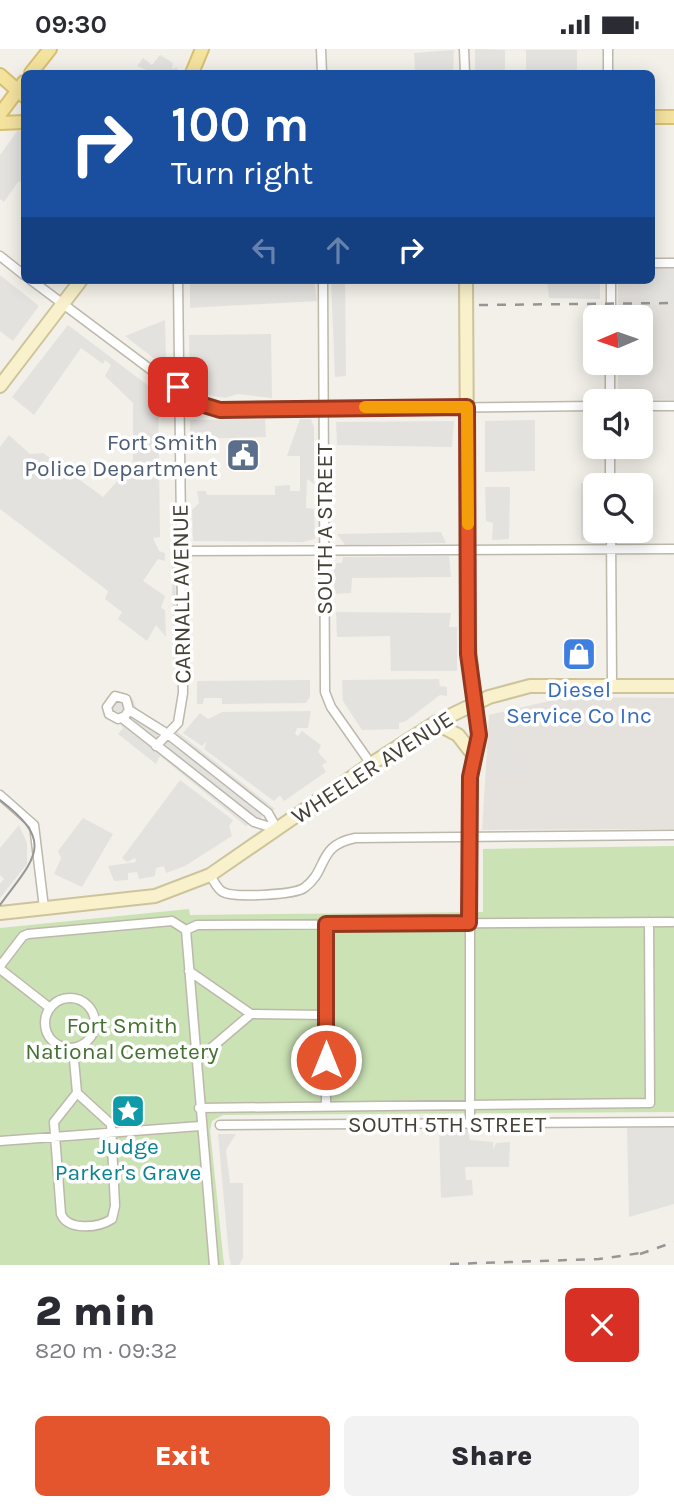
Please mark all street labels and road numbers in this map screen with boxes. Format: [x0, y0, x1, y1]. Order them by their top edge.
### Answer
street label: SOUTH A STREET [311, 443, 338, 615]
street label: CARNALL AVENUE [166, 504, 197, 684]
street label: WHEELER AVENUE [286, 705, 458, 830]
street label: SOUTH 5TH STREET [348, 1111, 547, 1138]

